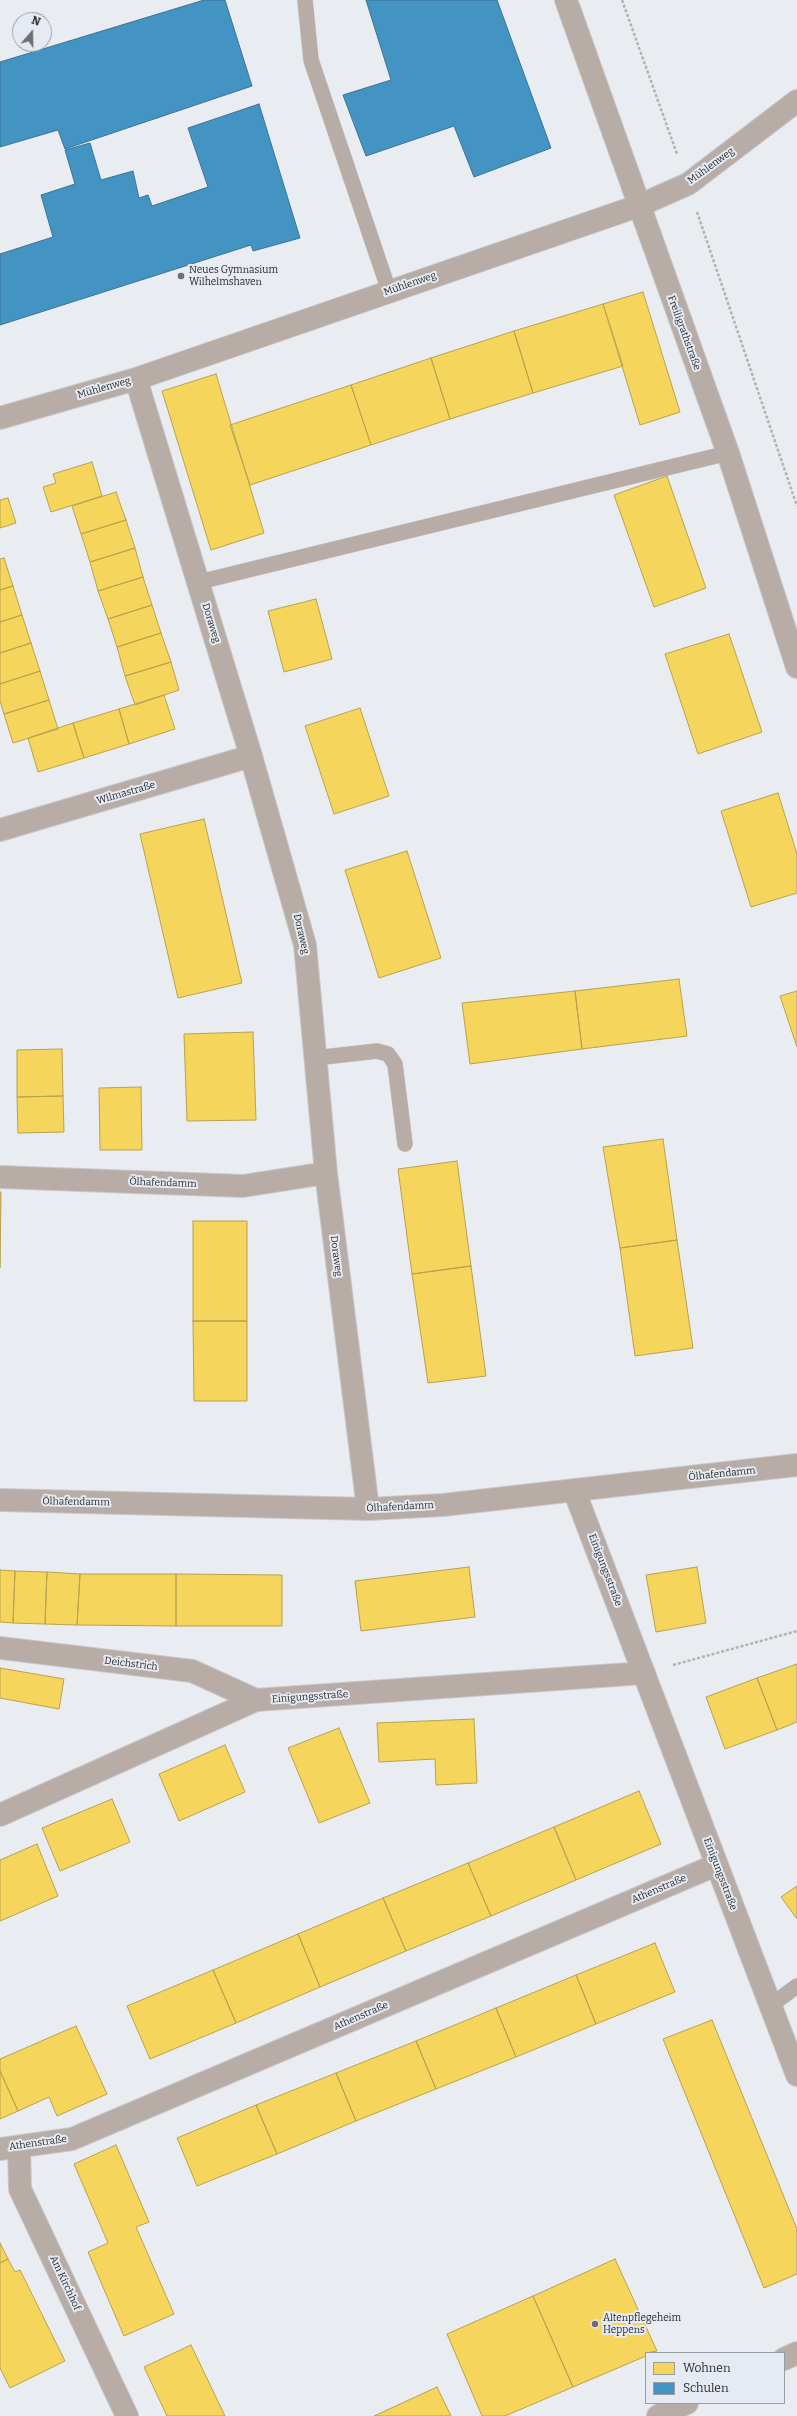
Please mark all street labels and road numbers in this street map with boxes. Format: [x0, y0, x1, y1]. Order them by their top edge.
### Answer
street label: Mühlenweg [685, 145, 737, 187]
street label: Mühlenweg [382, 269, 438, 299]
street label: Freiligrathstraße [665, 294, 703, 372]
street label: Mühlenweg [76, 375, 132, 401]
street label: Doraweg [199, 602, 223, 644]
street label: Wilmastraße [95, 779, 157, 807]
street label: Doraweg [291, 913, 311, 955]
street label: Ölhafendamm [129, 1176, 197, 1190]
street label: Doraweg [328, 1235, 344, 1277]
street label: Ölhafendamm [688, 1465, 756, 1483]
street label: Ölhafendamm [42, 1495, 110, 1509]
street label: Ölhafendamm [366, 1499, 434, 1515]
street label: Einigungsstraße [586, 1532, 624, 1608]
street label: Deichstrich [104, 1655, 158, 1673]
street label: Einigungsstraße [271, 1688, 349, 1706]
street label: Einigungsstraße [701, 1836, 739, 1912]
street label: Athenstraße [630, 1872, 688, 1906]
street label: Athenstraße [332, 1999, 390, 2033]
street label: Athenstraße [8, 2133, 68, 2153]
street label: Am Kirchhof [47, 2254, 83, 2312]

